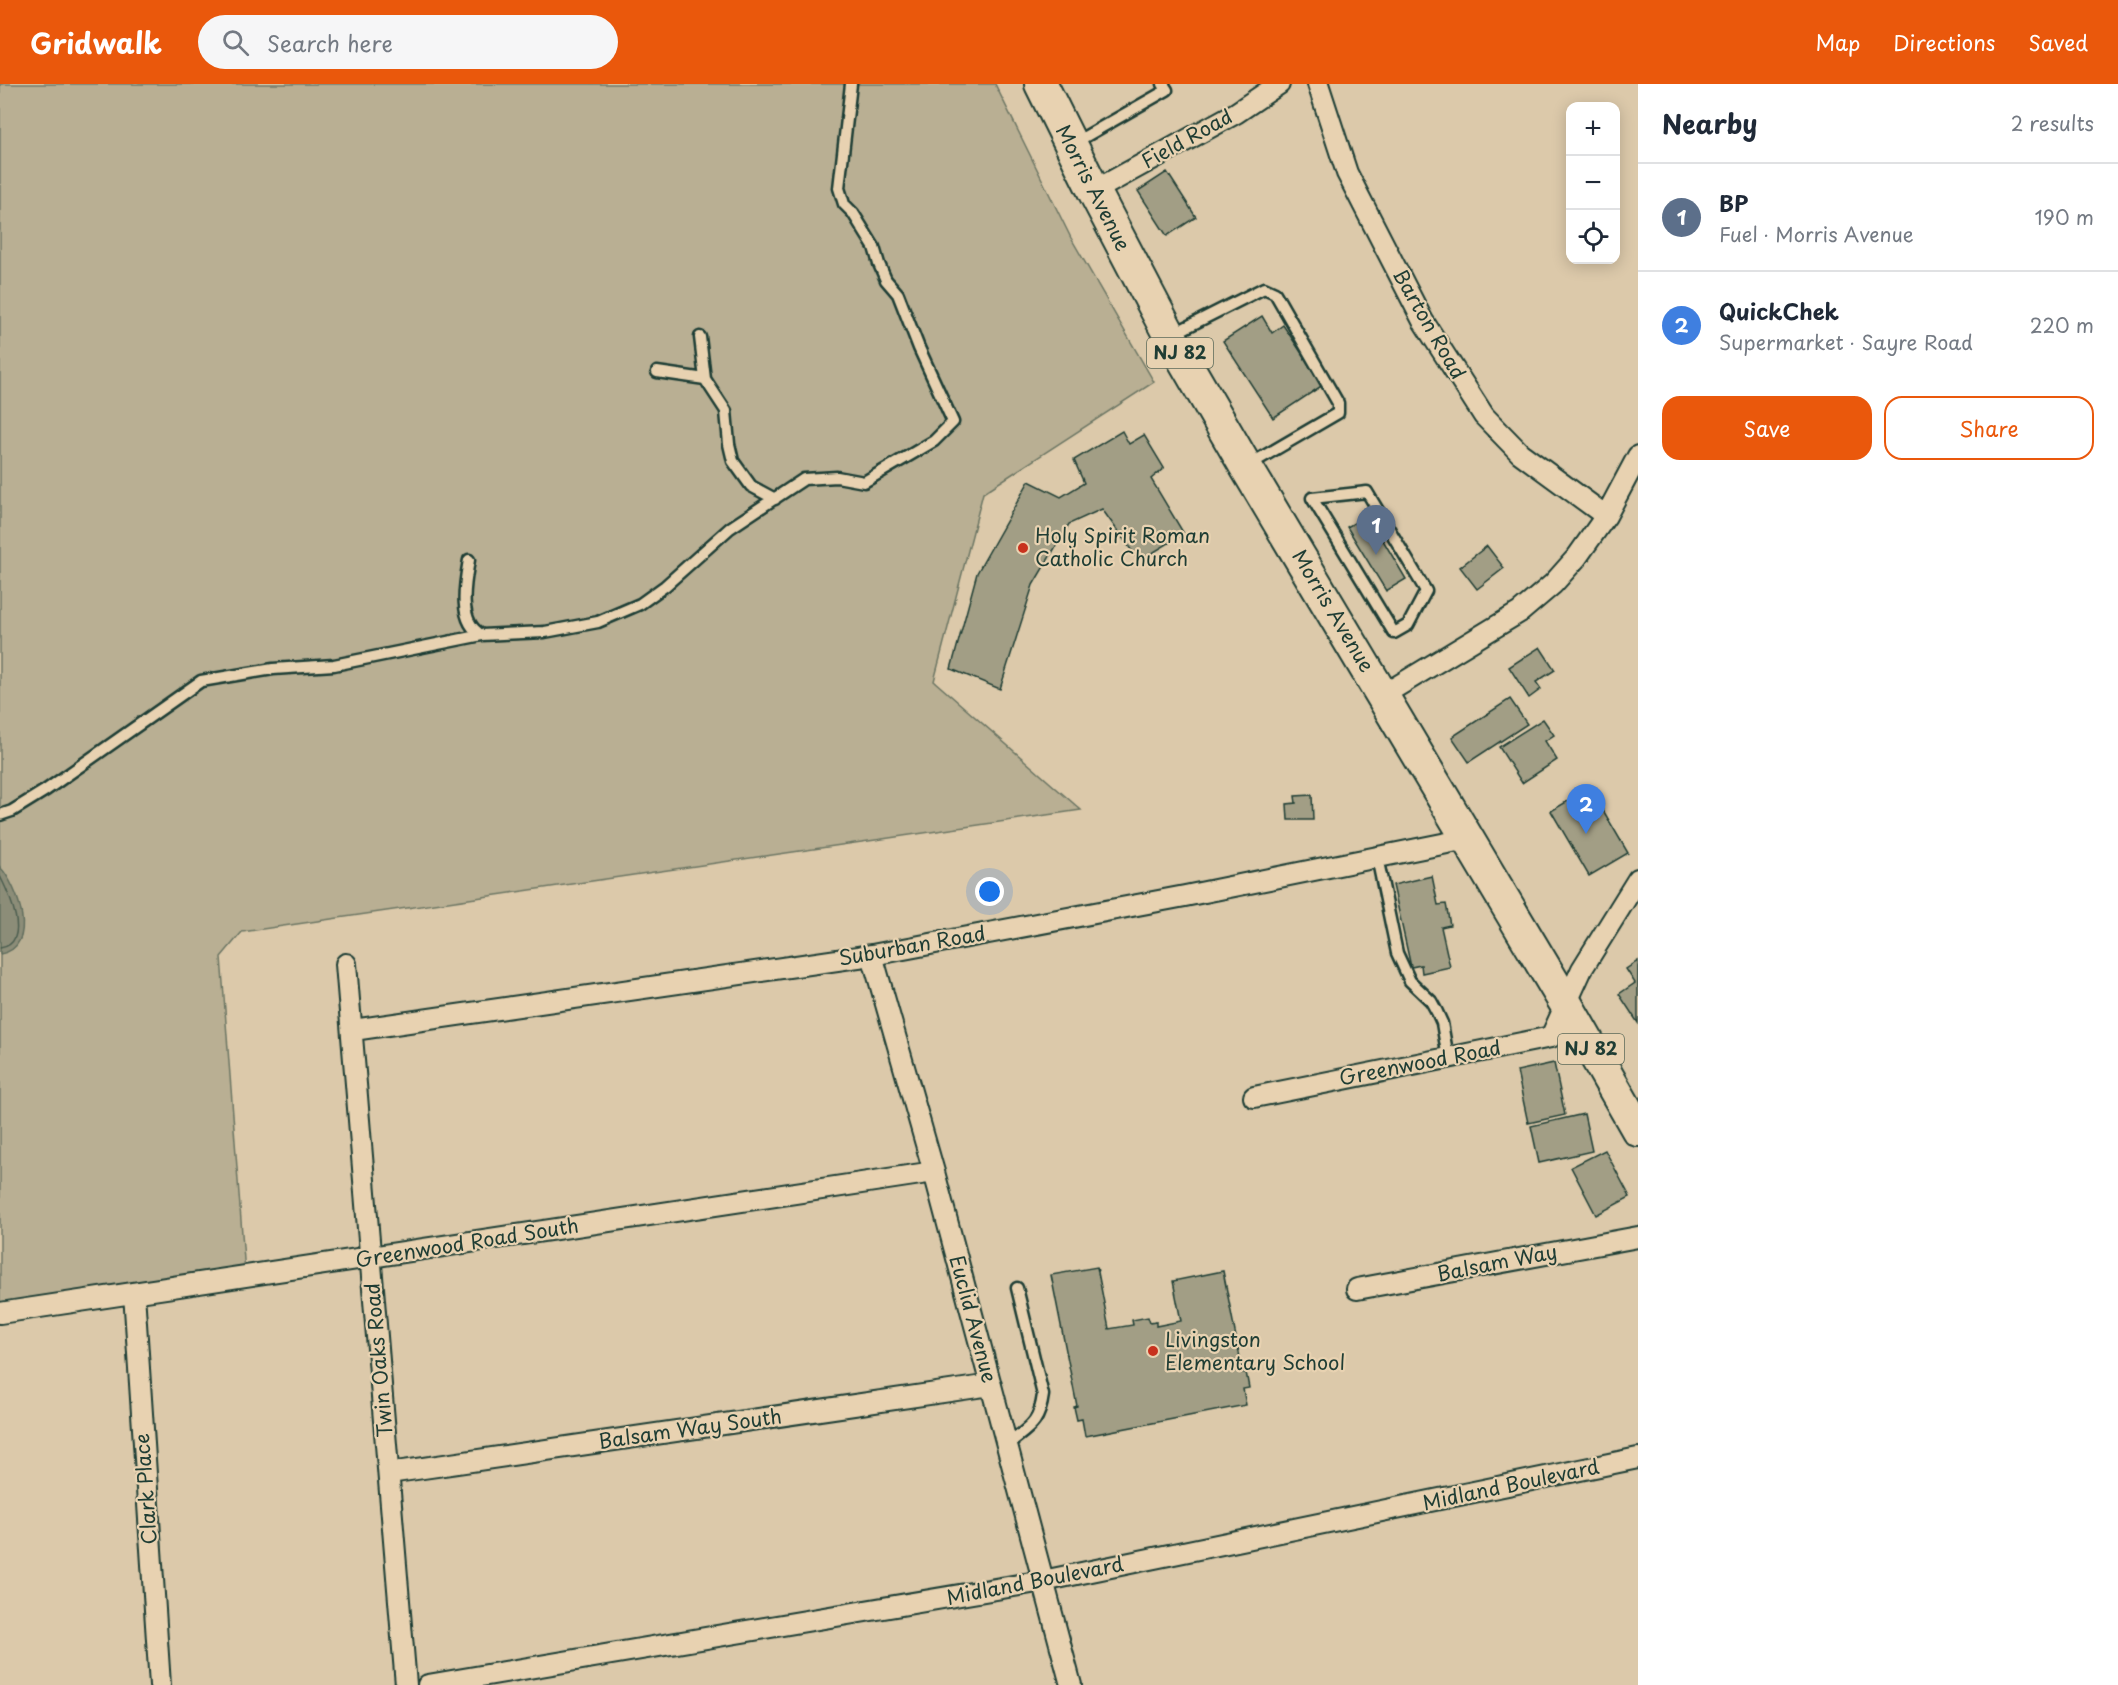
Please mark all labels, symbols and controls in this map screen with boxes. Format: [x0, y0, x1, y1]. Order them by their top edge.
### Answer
search box [198, 15, 618, 69]
text: Gridwalk [30, 21, 162, 64]
icon: search [219, 26, 252, 59]
text: Search here [267, 26, 393, 59]
text: Map [1815, 26, 1860, 58]
text: Directions [1893, 26, 1995, 58]
text: Saved [2028, 26, 2088, 58]
street label: Field Road [1136, 101, 1237, 175]
map controls [1566, 102, 1620, 264]
button: + [1566, 102, 1620, 156]
text: Nearby [1662, 104, 1757, 143]
text: 2 results [2011, 108, 2094, 138]
street label: Morris Avenue [1049, 119, 1139, 256]
button: − [1566, 156, 1620, 210]
text: BP [1719, 186, 1748, 219]
text: 1 [1677, 202, 1686, 232]
text: 190 m [2035, 202, 2094, 232]
button: locate [1566, 210, 1620, 264]
text: Fuel · Morris Avenue [1719, 219, 1914, 249]
street label: Barton Road [1386, 262, 1474, 385]
text: QuickChek [1719, 294, 1839, 327]
text: 2 [1674, 310, 1689, 340]
text: 220 m [2030, 310, 2094, 340]
text: Supermarket · Sayre Road [1719, 327, 1973, 357]
road number: NJ 82 [1147, 338, 1213, 368]
button: Save [1662, 396, 1872, 460]
button: Share [1884, 396, 2094, 460]
pin: 1 [1356, 506, 1396, 555]
place label: Holy Spirit Roman Catholic Church [1035, 520, 1210, 573]
marker: Holy Spirit Roman Catholic Church [1016, 541, 1030, 555]
street label: Morris Avenue [1285, 543, 1382, 678]
pin: 2 [1566, 784, 1606, 834]
your location [975, 877, 1004, 906]
street label: Suburban Road [836, 917, 988, 973]
street label: Greenwood Road [1336, 1032, 1503, 1092]
road number: NJ 82 [1558, 1034, 1624, 1064]
street label: Greenwood Road South [353, 1210, 581, 1274]
street label: Balsam Way [1434, 1236, 1560, 1288]
street label: Euclid Avenue [943, 1252, 1005, 1386]
street label: Twin Oaks Road [356, 1282, 400, 1438]
place label: Livingston Elementary School [1165, 1324, 1345, 1377]
marker: Livingston Elementary School [1146, 1344, 1160, 1358]
street label: Balsam Way South [596, 1400, 783, 1456]
street label: Clark Place [126, 1433, 164, 1546]
street label: Midland Boulevard [1420, 1451, 1602, 1517]
street label: Midland Boulevard [944, 1548, 1126, 1612]

